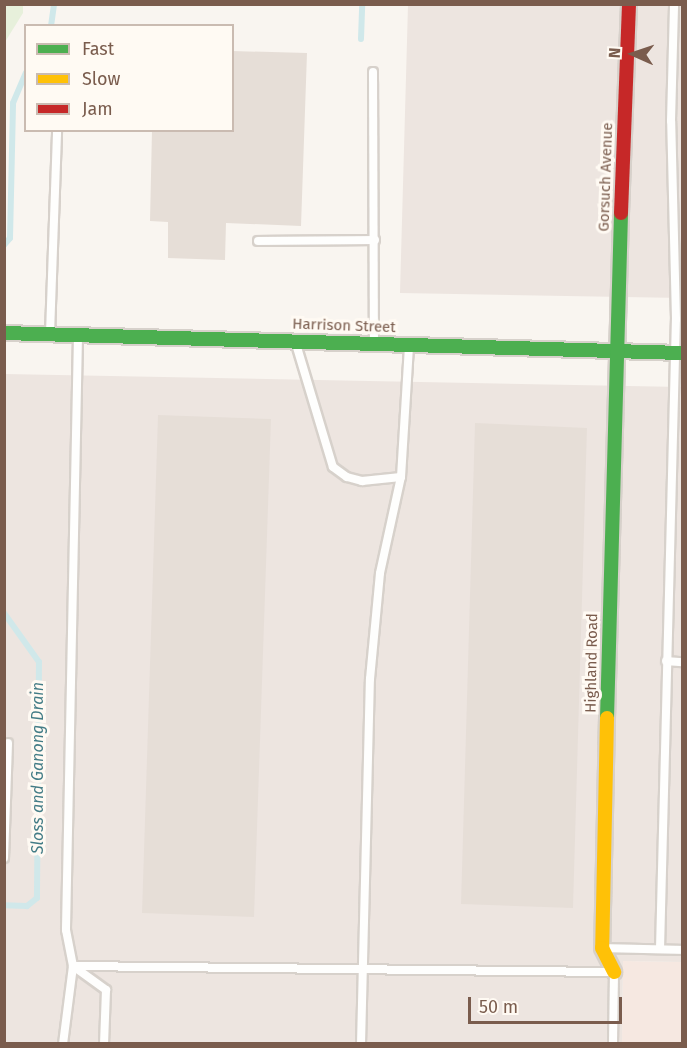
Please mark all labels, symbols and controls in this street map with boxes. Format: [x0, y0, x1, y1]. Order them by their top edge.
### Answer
legend [24, 24, 234, 132]
north arrow [603, 24, 663, 84]
text: Fast [82, 38, 114, 60]
text: N [605, 47, 624, 59]
text: Slow [82, 68, 120, 90]
text: Jam [82, 98, 113, 120]
street label: Gorsuch Avenue [595, 122, 617, 232]
street label: Harrison Street [292, 315, 396, 337]
street label: Highland Road [582, 613, 602, 713]
water label: Sloss and Ganong Drain [28, 682, 48, 854]
scale bar [471, 985, 626, 1023]
text: 50 m [479, 996, 518, 1018]

